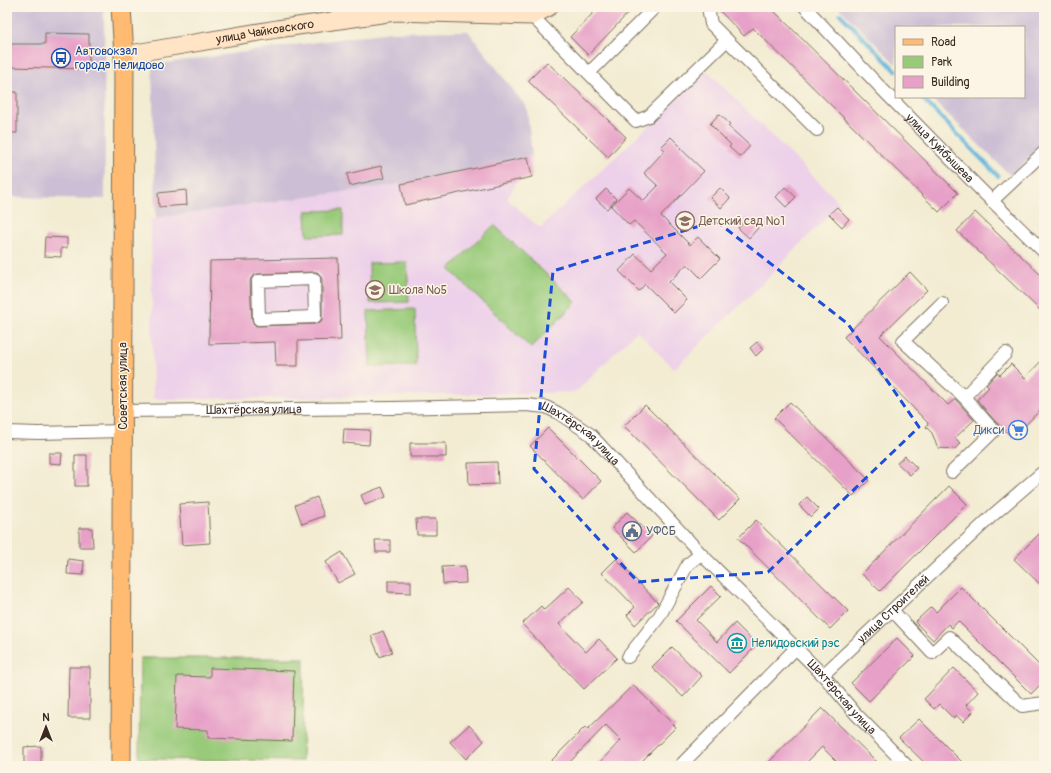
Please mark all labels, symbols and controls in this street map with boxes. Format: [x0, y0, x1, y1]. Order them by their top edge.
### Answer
street label: улица Чайковского [214, 16, 316, 47]
legend [895, 26, 1025, 98]
text: Road [931, 35, 956, 50]
place label: Автовокзал города Нелидово [75, 44, 165, 73]
bus stop icon: Автовокзал города Нелидово [50, 47, 72, 69]
text: Park [931, 55, 952, 70]
text: Building [931, 75, 970, 90]
street label: улица Куйбышева [902, 110, 977, 186]
school or university icon: Детский сад №1 [674, 210, 696, 232]
place label: Детский сад №1 [698, 214, 785, 229]
school or university icon: Школа №5 [364, 279, 386, 301]
place label: Школа №5 [389, 283, 447, 298]
street label: Советская улица [116, 342, 131, 430]
street label: Шахтёрская улица [539, 399, 623, 469]
street label: Шахтёрская улица [206, 402, 302, 418]
supermarket icon: Дикси [1007, 419, 1029, 441]
place label: Дикси [973, 423, 1005, 438]
public building icon: УФСБ [621, 520, 643, 542]
place label: УФСБ [646, 524, 676, 539]
street label: улица Строителей [853, 571, 933, 647]
museum icon: Нелидовский рэс [726, 632, 748, 654]
place label: Нелидовский рэс [751, 636, 840, 651]
street label: Шахтёрская улица [804, 656, 880, 738]
north arrow [26, 707, 66, 747]
text: N [42, 711, 50, 724]

